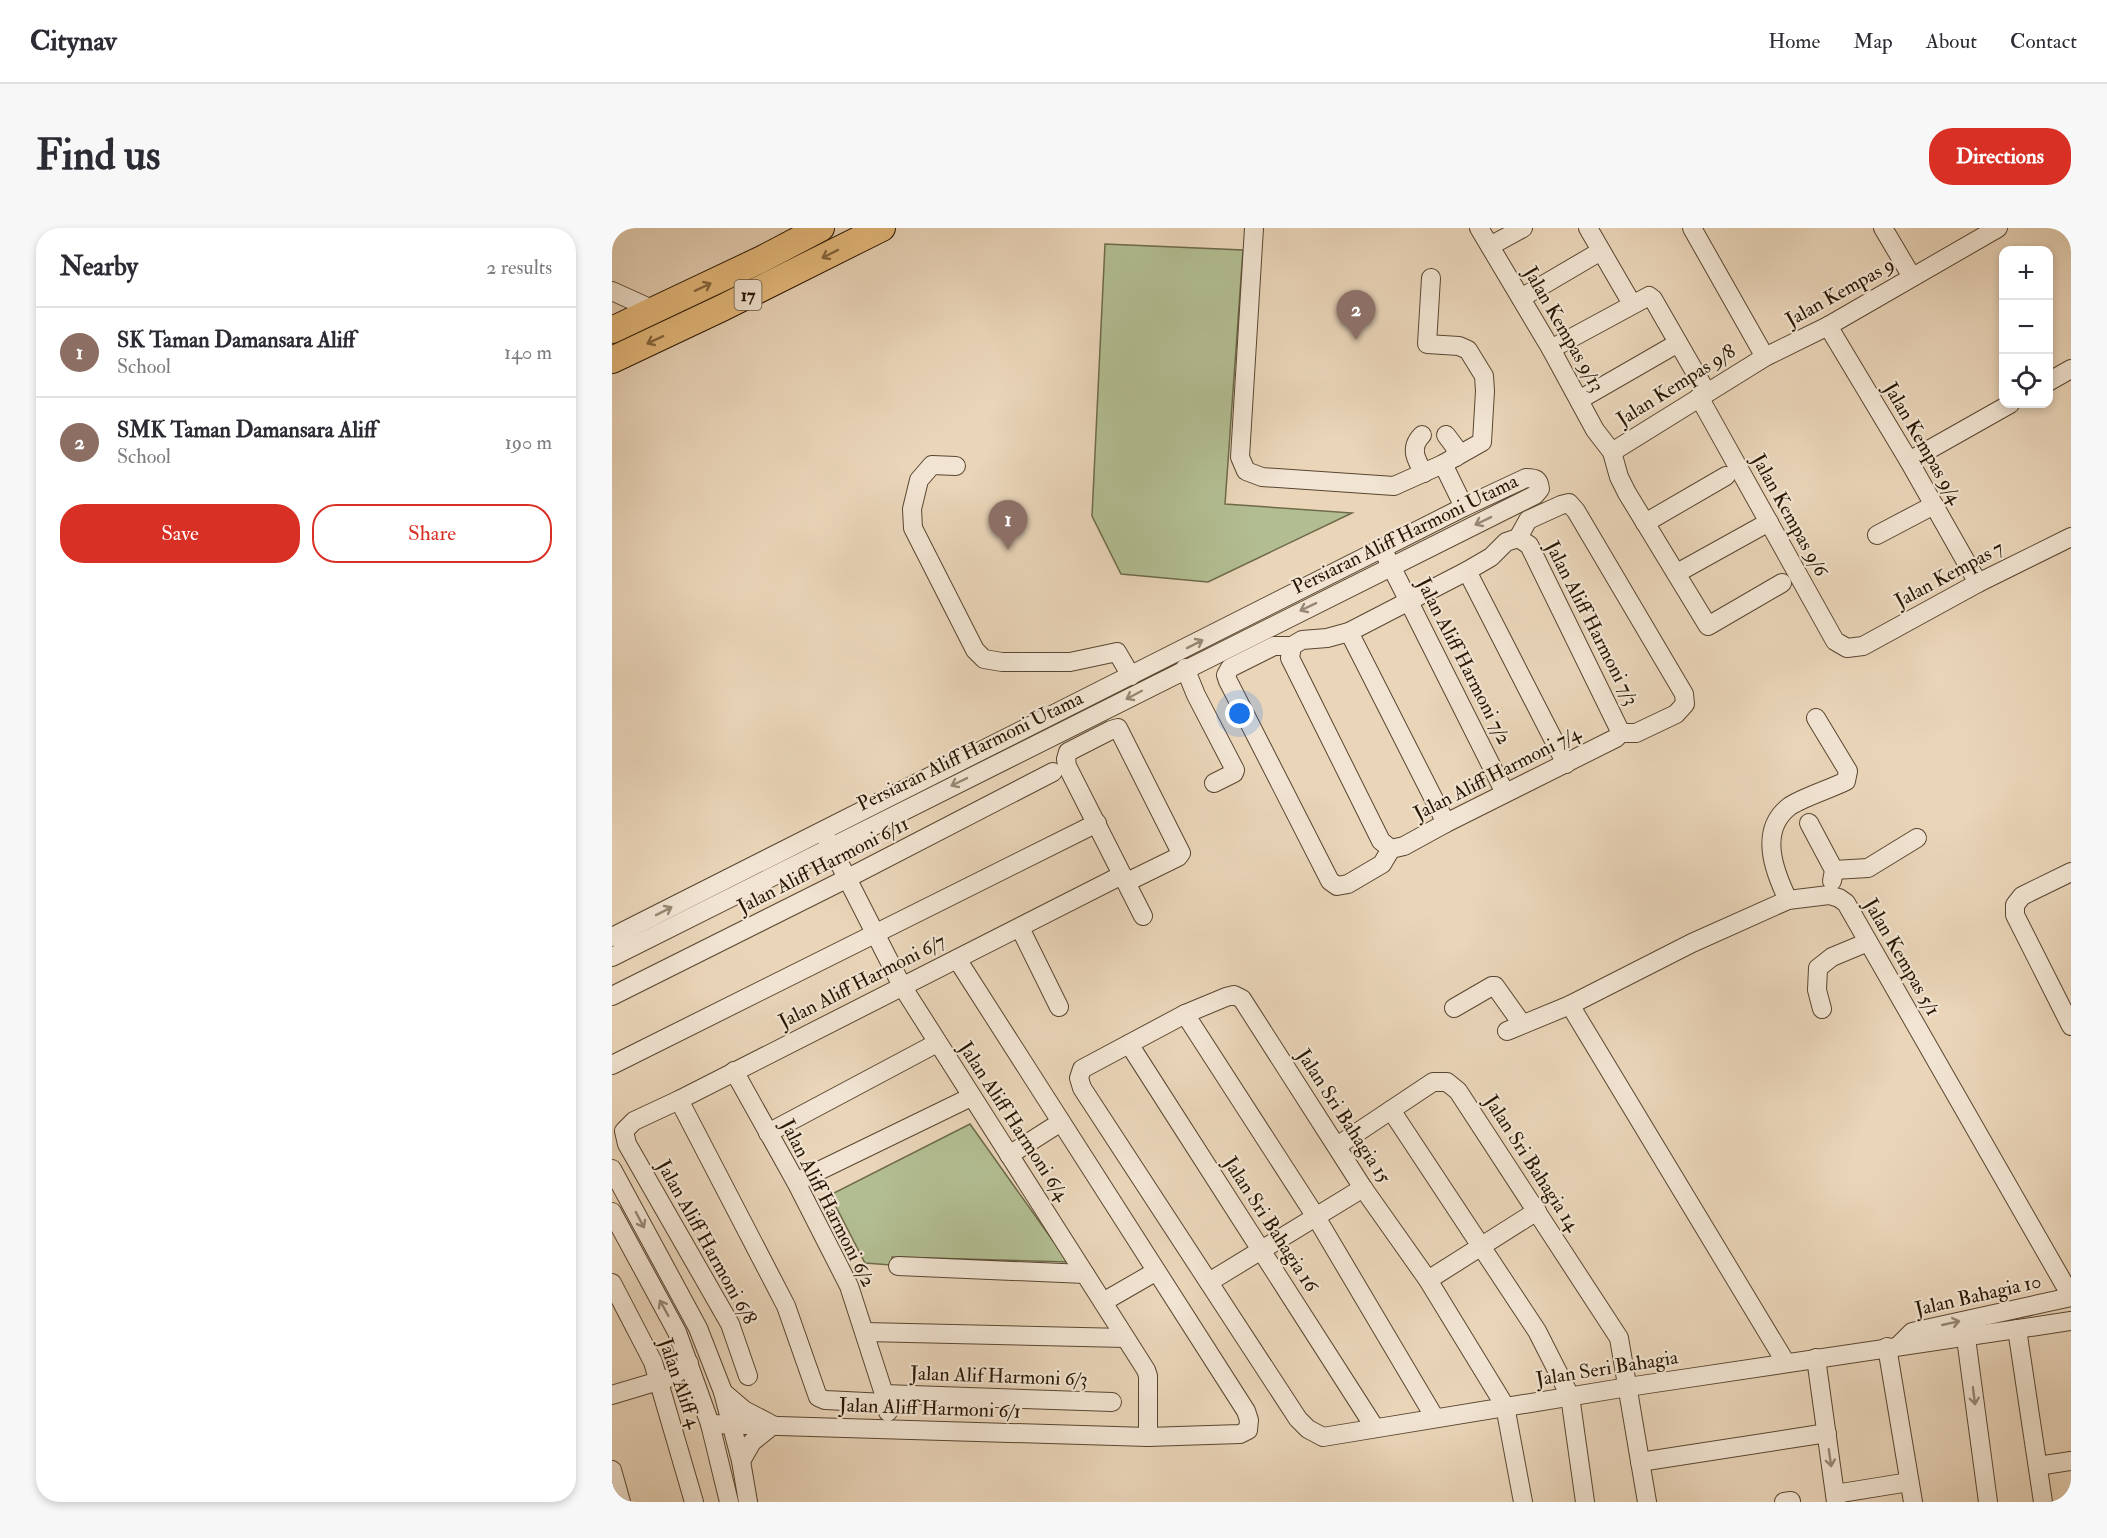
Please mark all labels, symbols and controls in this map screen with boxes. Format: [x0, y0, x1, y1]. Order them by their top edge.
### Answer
text: Citynav [30, 24, 117, 59]
text: Home [1768, 28, 1820, 55]
text: Map [1853, 28, 1893, 55]
text: About [1926, 28, 1977, 55]
text: Contact [2010, 28, 2077, 55]
button: Directions [1929, 128, 2071, 185]
text: Find us [36, 130, 160, 182]
map controls [1999, 246, 2053, 408]
button: + [1999, 246, 2053, 300]
one-way arrow [821, 249, 839, 261]
text: Nearby [60, 251, 138, 283]
street label: Jalan Kempas 9 [1780, 252, 1899, 334]
text: 2 results [486, 255, 552, 280]
street label: Jalan Kempas 9/13 [1517, 261, 1610, 397]
one-way arrow [693, 280, 711, 292]
road number: 17 [734, 280, 762, 310]
pin: 2 [1336, 291, 1376, 340]
button: − [1999, 300, 2053, 354]
text: SK Taman Damansara Aliff [117, 326, 355, 354]
one-way arrow [646, 335, 664, 347]
street label: Jalan Kempas 9/8 [1611, 338, 1741, 433]
text: 1 [76, 340, 83, 365]
text: 140 m [504, 340, 552, 365]
text: School [117, 354, 171, 379]
button: locate [1999, 354, 2053, 408]
street label: Jalan Kempas 9/4 [1877, 377, 1969, 510]
text: SMK Taman Damansara Aliff [117, 416, 376, 444]
text: 2 [74, 430, 85, 455]
text: 190 m [505, 430, 552, 455]
text: School [117, 444, 171, 469]
street label: Jalan Kempas 9/6 [1745, 449, 1834, 582]
street label: Persiaran Aliff Harmoni Utama [1288, 468, 1523, 600]
pin: 1 [988, 500, 1028, 550]
button: Save [60, 504, 300, 563]
button: Share [312, 504, 552, 563]
one-way arrow [1475, 515, 1492, 527]
street label: Jalan Kempas 7 [1889, 535, 2008, 615]
street label: Jalan Aliff Harmoni 7/3 [1539, 536, 1644, 709]
street label: Jalan Aliff Harmoni 7/2 [1411, 573, 1517, 749]
one-way arrow [1300, 601, 1317, 613]
one-way arrow [1185, 637, 1203, 649]
street label: Persiaran Aliff Harmoni Utama [853, 685, 1088, 817]
one-way arrow [1126, 689, 1143, 701]
your location [1225, 699, 1254, 728]
street label: Jalan Aliff Harmoni 7/4 [1408, 720, 1586, 826]
one-way arrow [951, 776, 969, 788]
street label: Jalan Aliff Harmoni 6/11 [732, 811, 913, 920]
street label: Jalan Kempas 5/1 [1857, 893, 1946, 1021]
one-way arrow [655, 905, 673, 916]
street label: Jalan Aliff Harmoni 6/7 [773, 928, 950, 1034]
street label: Jalan Aliff Harmoni 6/4 [953, 1036, 1076, 1206]
street label: Jalan Sri Bahagia 15 [1291, 1043, 1397, 1188]
street label: Jalan Sri Bahagia 14 [1478, 1089, 1586, 1237]
street label: Jalan Aliff Harmoni 6/2 [774, 1114, 881, 1291]
street label: Jalan Sri Bahagia 16 [1217, 1151, 1325, 1297]
street label: Jalan Aliff Harmoni 6/8 [651, 1154, 763, 1329]
one-way arrow [635, 1211, 646, 1229]
street label: Jalan Bahagia 10 [1912, 1268, 2043, 1322]
one-way arrow [658, 1300, 670, 1317]
one-way arrow [1941, 1317, 1961, 1328]
street label: Jalan Aliff 4 [653, 1334, 707, 1432]
street label: Jalan Seri Bahagia [1533, 1344, 1681, 1392]
street label: Jalan Alif Harmoni 6/3 [909, 1360, 1088, 1392]
one-way arrow [1969, 1385, 1980, 1405]
street label: Jalan Aliff Harmoni 6/1 [838, 1392, 1021, 1424]
one-way arrow [1825, 1447, 1836, 1467]

